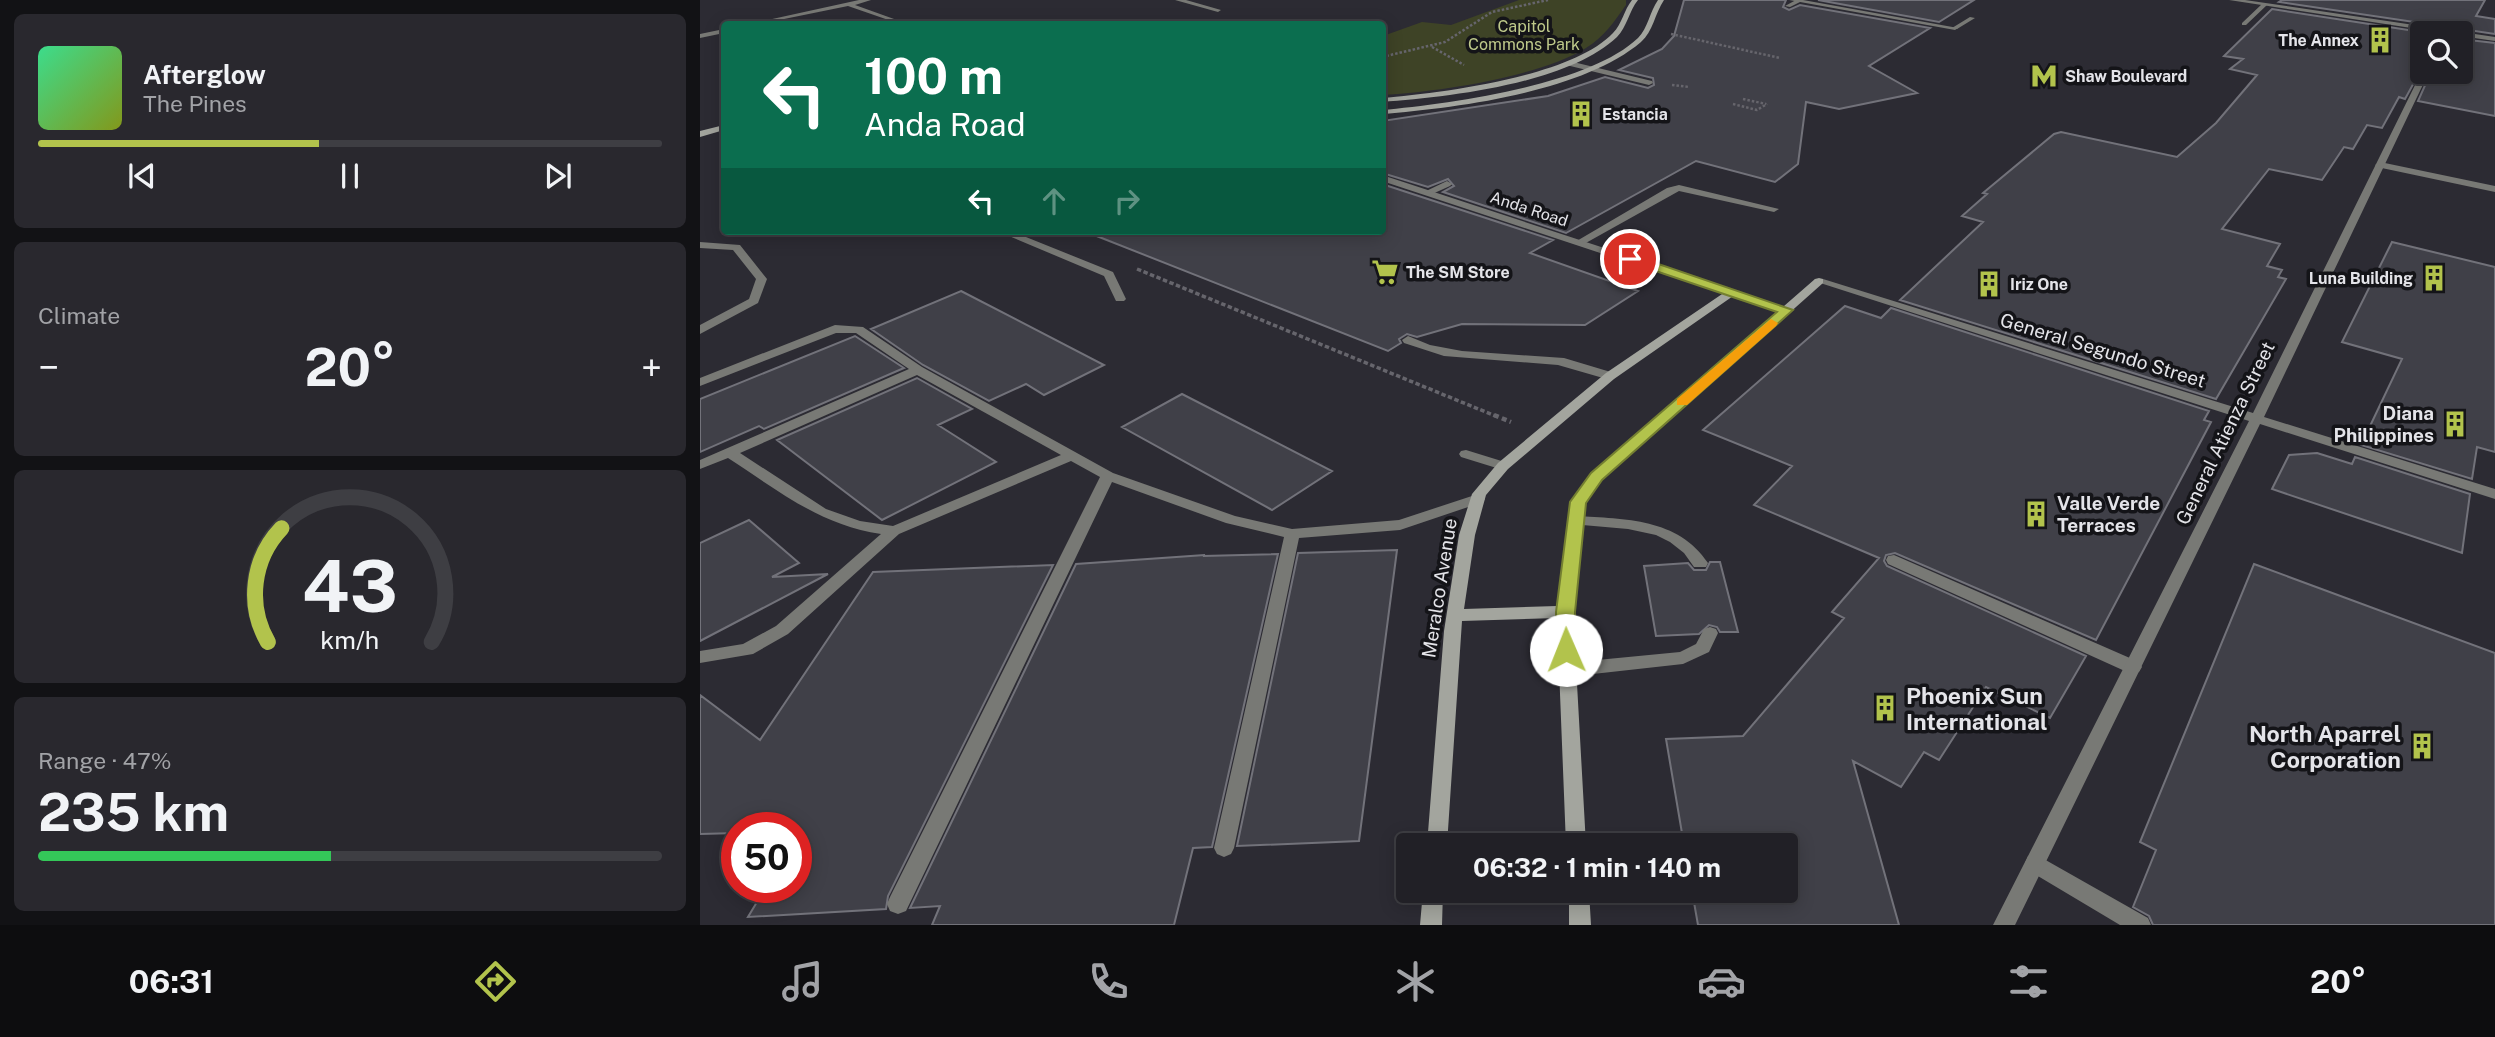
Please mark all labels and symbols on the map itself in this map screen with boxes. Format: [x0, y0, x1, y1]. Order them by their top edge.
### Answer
park label: Capitol Commons Park [1468, 17, 1580, 54]
building icon: The Annex [2365, 25, 2395, 55]
place label: The Annex [2278, 31, 2360, 50]
metro station icon: Shaw Boulevard [2029, 61, 2059, 91]
place label: Shaw Boulevard [2065, 67, 2187, 86]
building icon: Estancia [1566, 99, 1596, 129]
place label: Estancia [1602, 105, 1668, 124]
street label: Anda Road [1488, 187, 1570, 231]
pin [1600, 229, 1660, 289]
supermarket icon: The SM Store [1370, 257, 1400, 287]
place label: The SM Store [1406, 263, 1510, 282]
building icon: Luna Building [2419, 263, 2449, 293]
building icon: Iriz One [1974, 269, 2004, 299]
place label: Luna Building [2309, 269, 2413, 288]
place label: Iriz One [2010, 275, 2068, 294]
street label: General Segundo Street [1998, 308, 2208, 392]
street label: General Atienza Street [2171, 338, 2279, 528]
place label: Diana Philippines [2334, 402, 2434, 446]
building icon: Diana Philippines [2440, 409, 2470, 439]
place label: Valle Verde Terraces [2057, 492, 2160, 536]
building icon: Valle Verde Terraces [2021, 499, 2051, 529]
street label: Meralco Avenue [1417, 517, 1461, 659]
position arrow [1529, 613, 1603, 687]
place label: Phoenix Sun International [1906, 682, 2048, 735]
building icon: Phoenix Sun International [1870, 693, 1900, 723]
place label: North Aparrel Corporation [2249, 720, 2401, 773]
building icon: North Aparrel Corporation [2407, 731, 2437, 761]
speed limit sign: 50 [721, 812, 812, 903]

